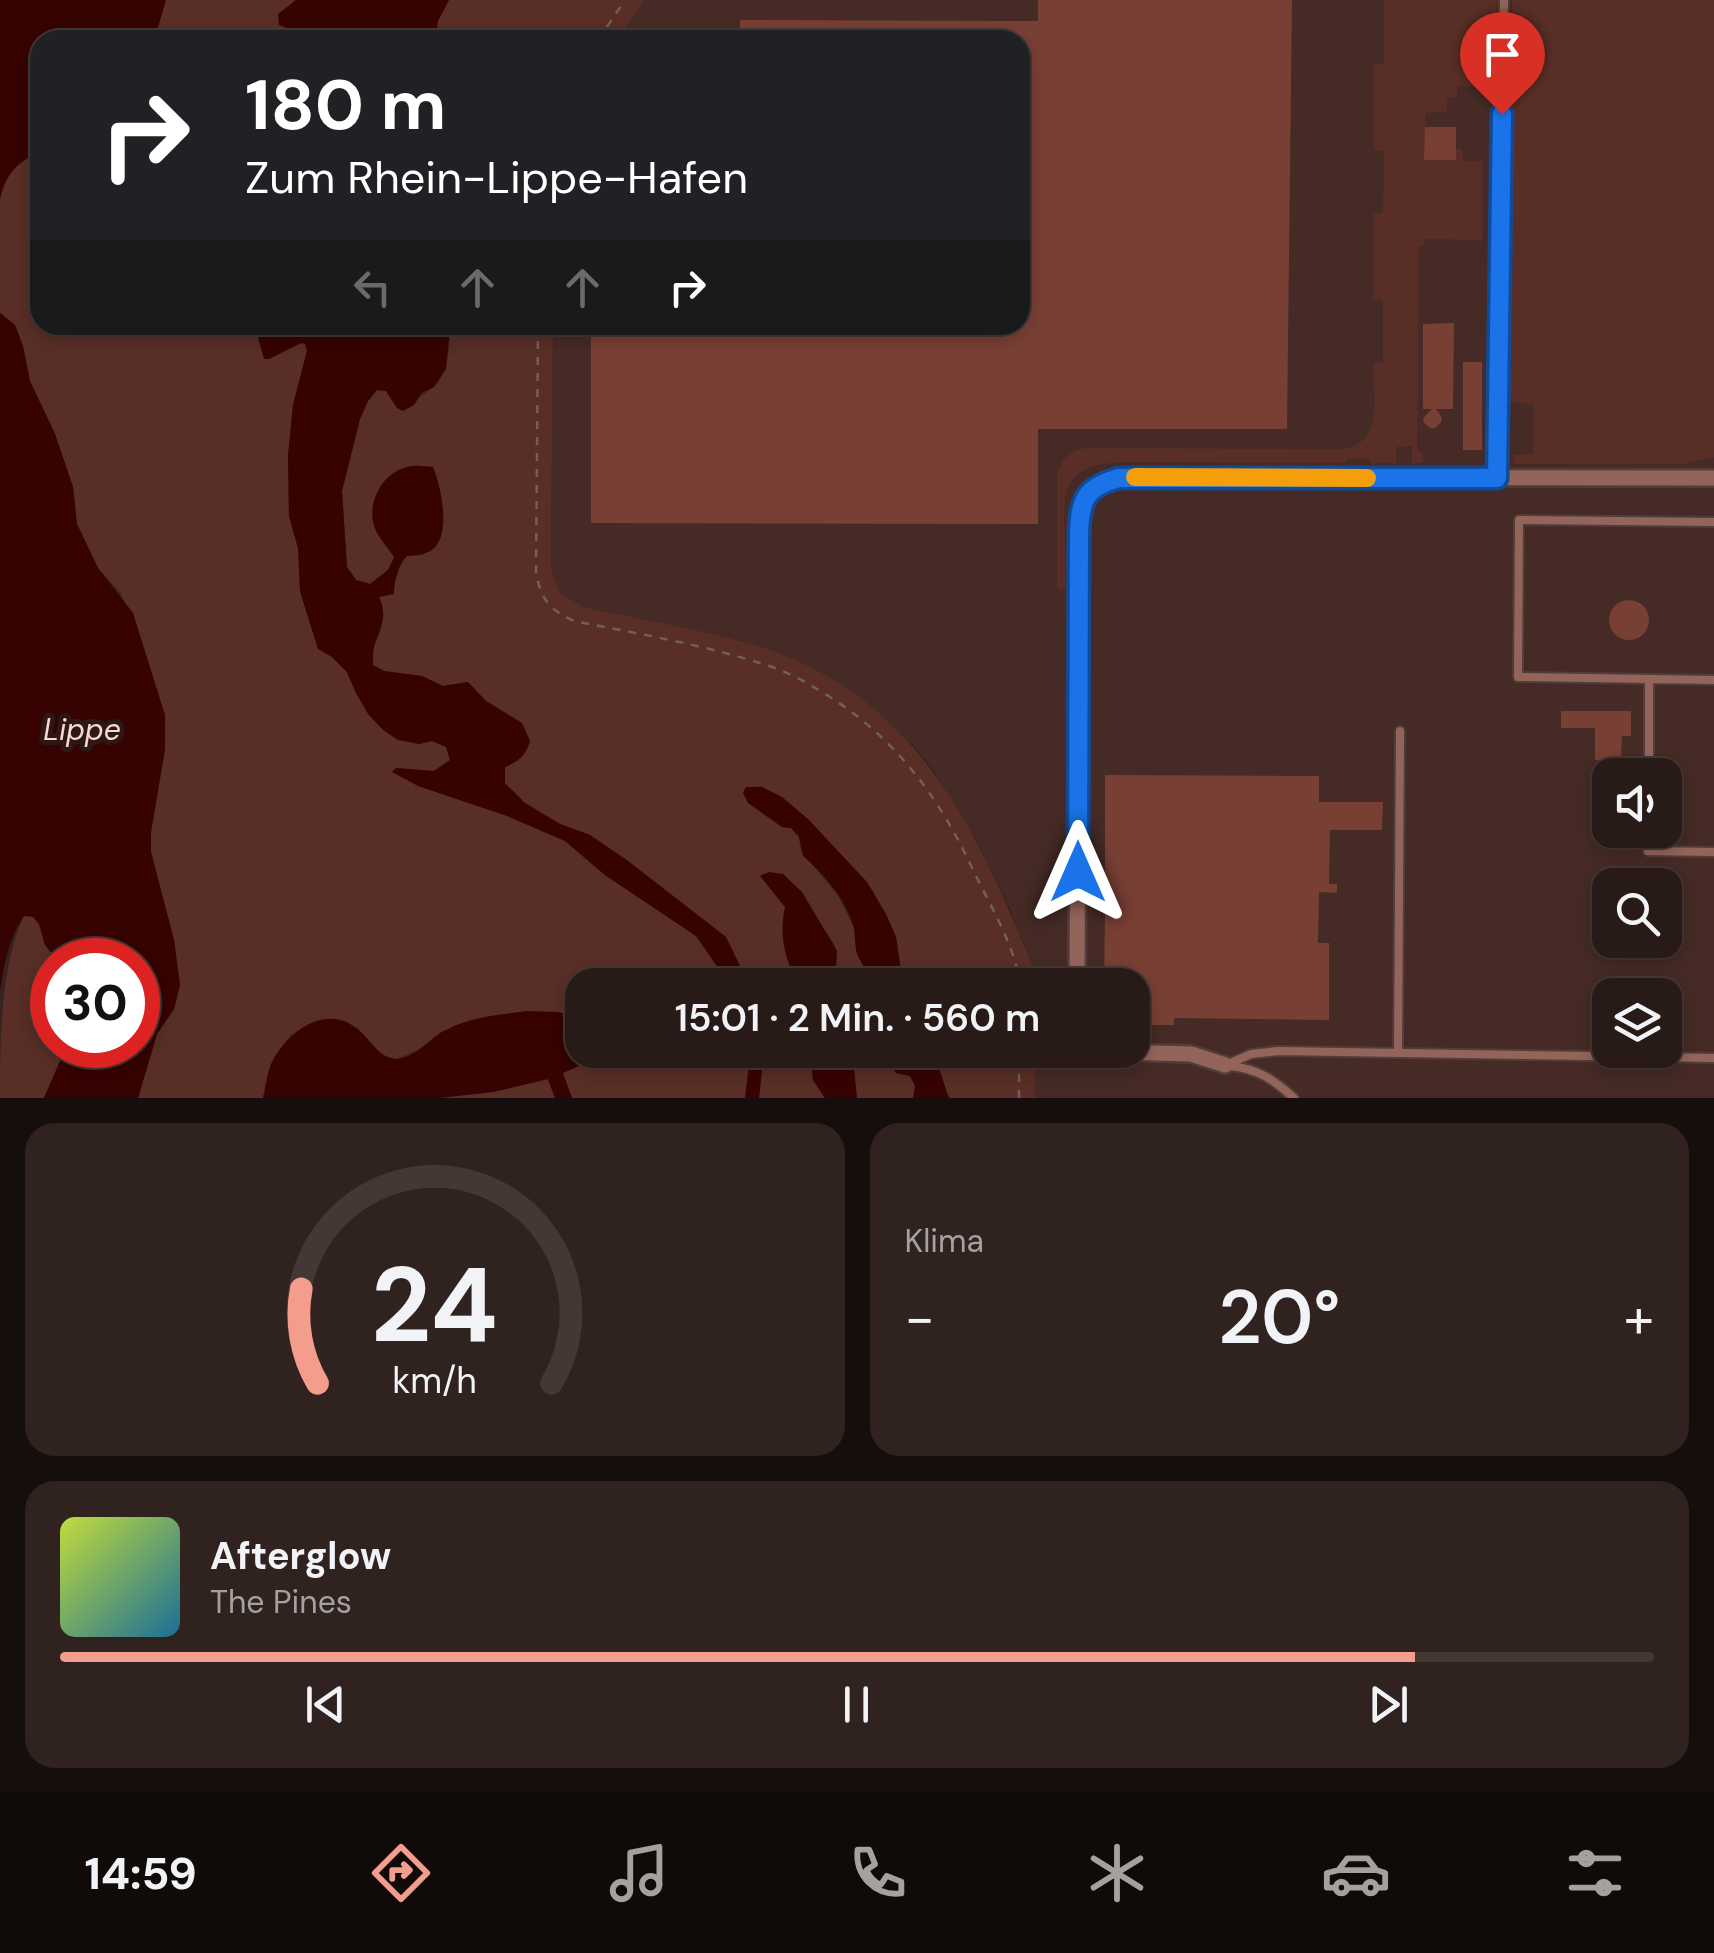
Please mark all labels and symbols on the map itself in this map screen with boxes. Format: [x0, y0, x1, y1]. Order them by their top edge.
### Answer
pin [1460, 12, 1545, 115]
water label: Lippe [43, 710, 121, 749]
position arrow [1026, 820, 1130, 924]
speed limit sign: 30 [30, 938, 160, 1068]

